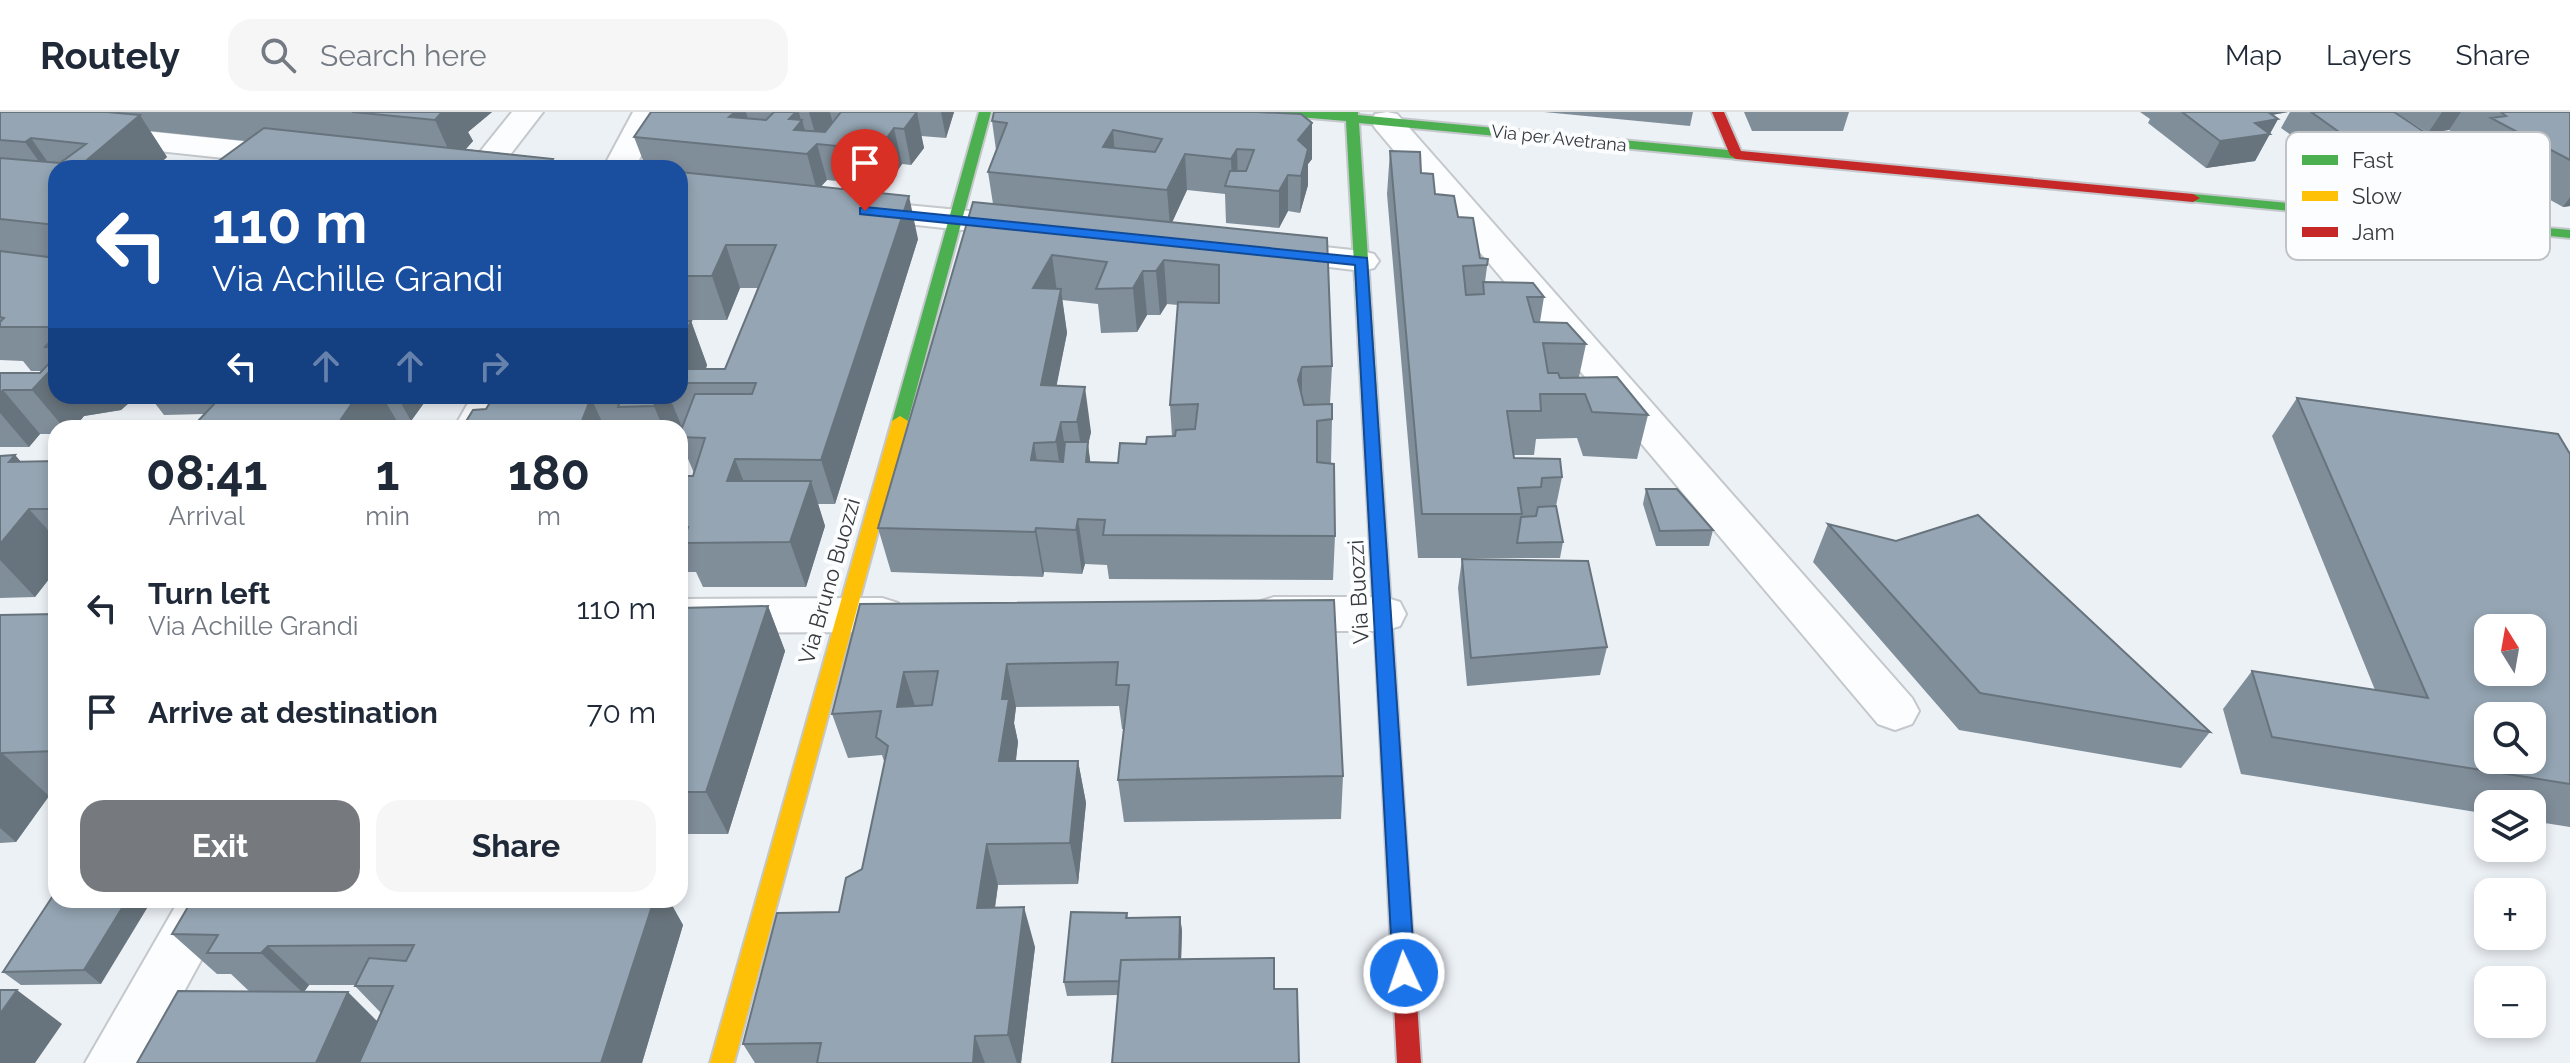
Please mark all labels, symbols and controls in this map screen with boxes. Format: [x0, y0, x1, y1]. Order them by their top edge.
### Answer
search box [228, 19, 788, 91]
text: Routely [40, 33, 180, 78]
icon: search [256, 33, 300, 77]
text: Search here [320, 38, 487, 73]
text: Map [2225, 39, 2282, 72]
text: Layers [2326, 39, 2412, 72]
text: Share [2456, 39, 2530, 72]
street label: Via per Avetrana [1490, 120, 1628, 156]
pin [831, 129, 899, 211]
legend [2286, 132, 2550, 260]
icon: arrive [843, 141, 887, 185]
text: Fast [2352, 147, 2394, 173]
text: Slow [2352, 183, 2402, 209]
text: 110 m [212, 190, 367, 256]
icon: left [80, 192, 184, 296]
text: Jam [2352, 219, 2395, 245]
text: Via Achille Grandi [212, 257, 503, 299]
icon: left [220, 344, 264, 388]
icon: ahead [304, 344, 348, 388]
icon: ahead [388, 344, 432, 388]
icon: right [472, 344, 516, 388]
text: 08:41 [146, 445, 267, 501]
text: 1 [376, 445, 399, 501]
text: 180 [508, 445, 590, 501]
street label: Via Bruno Buozzi [793, 495, 865, 667]
text: Arrival [169, 501, 245, 531]
text: min [365, 501, 410, 531]
text: m [537, 501, 561, 531]
street label: Via Buozzi [1342, 539, 1374, 645]
text: Turn left [148, 576, 270, 611]
icon: left [80, 586, 124, 630]
text: 110 m [577, 591, 656, 626]
text: Via Achille Grandi [148, 611, 358, 641]
north arrow [2474, 614, 2546, 686]
map controls [2474, 614, 2546, 1038]
icon: arrive [80, 690, 124, 734]
text: Arrive at destination [148, 695, 438, 730]
text: 70 m [586, 695, 656, 730]
button: search [2474, 702, 2546, 774]
button: layers [2474, 790, 2546, 862]
button: Exit [80, 800, 360, 892]
button: Share [376, 800, 656, 892]
button: + [2474, 878, 2546, 950]
position arrow [1362, 931, 1446, 1015]
button: − [2474, 966, 2546, 1038]

